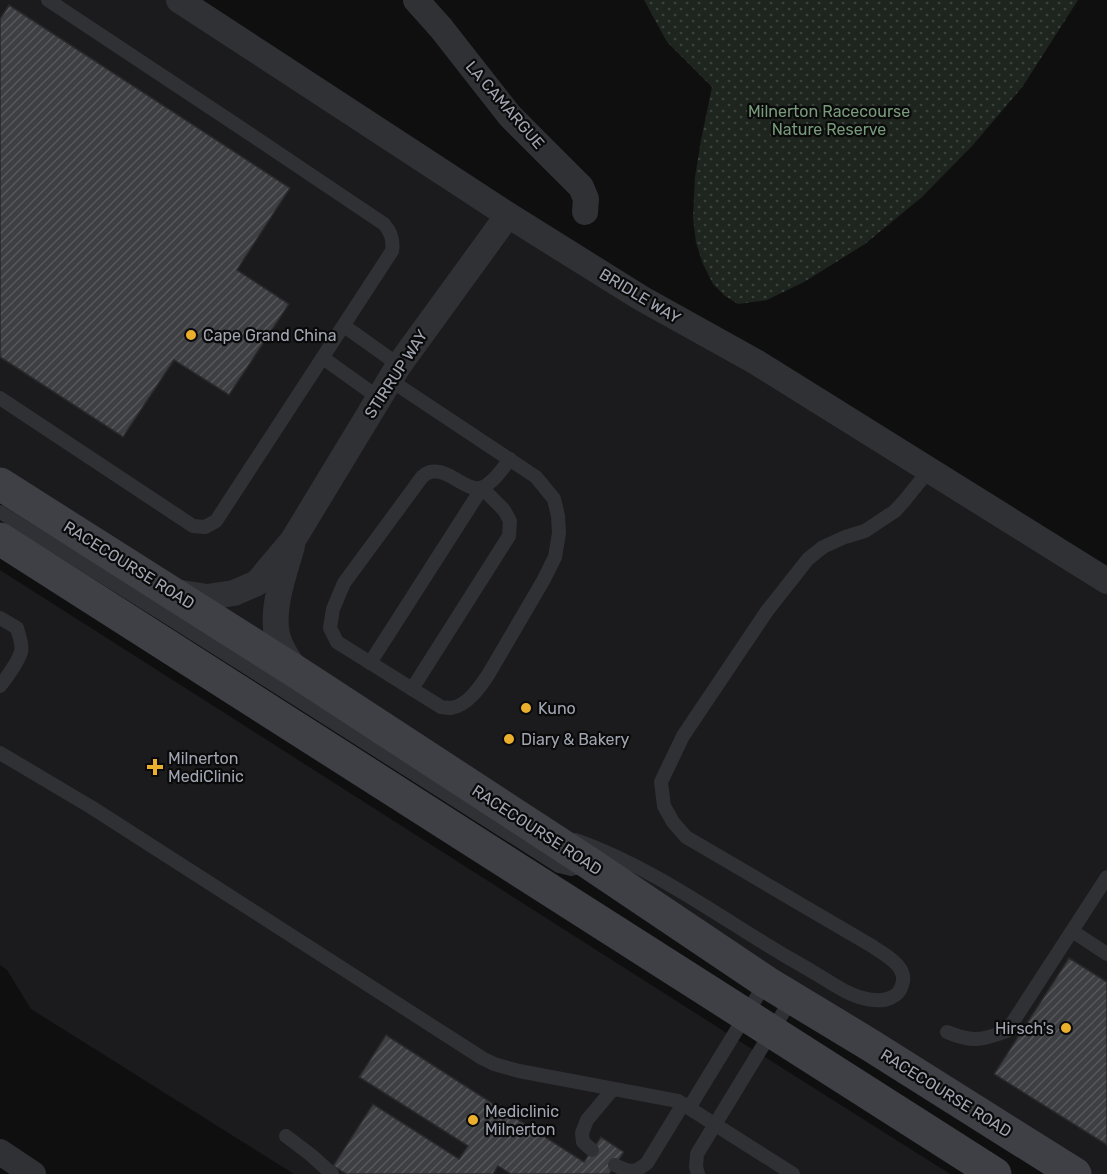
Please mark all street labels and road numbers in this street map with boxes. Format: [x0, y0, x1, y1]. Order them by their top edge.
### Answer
street label: LA CAMARGUE [462, 57, 548, 153]
street label: BRIDLE WAY [596, 264, 684, 328]
street label: STIRRUP WAY [360, 326, 432, 422]
street label: RACECOURSE ROAD [60, 517, 198, 613]
street label: RACECOURSE ROAD [469, 781, 605, 879]
street label: RACECOURSE ROAD [877, 1045, 1015, 1141]

